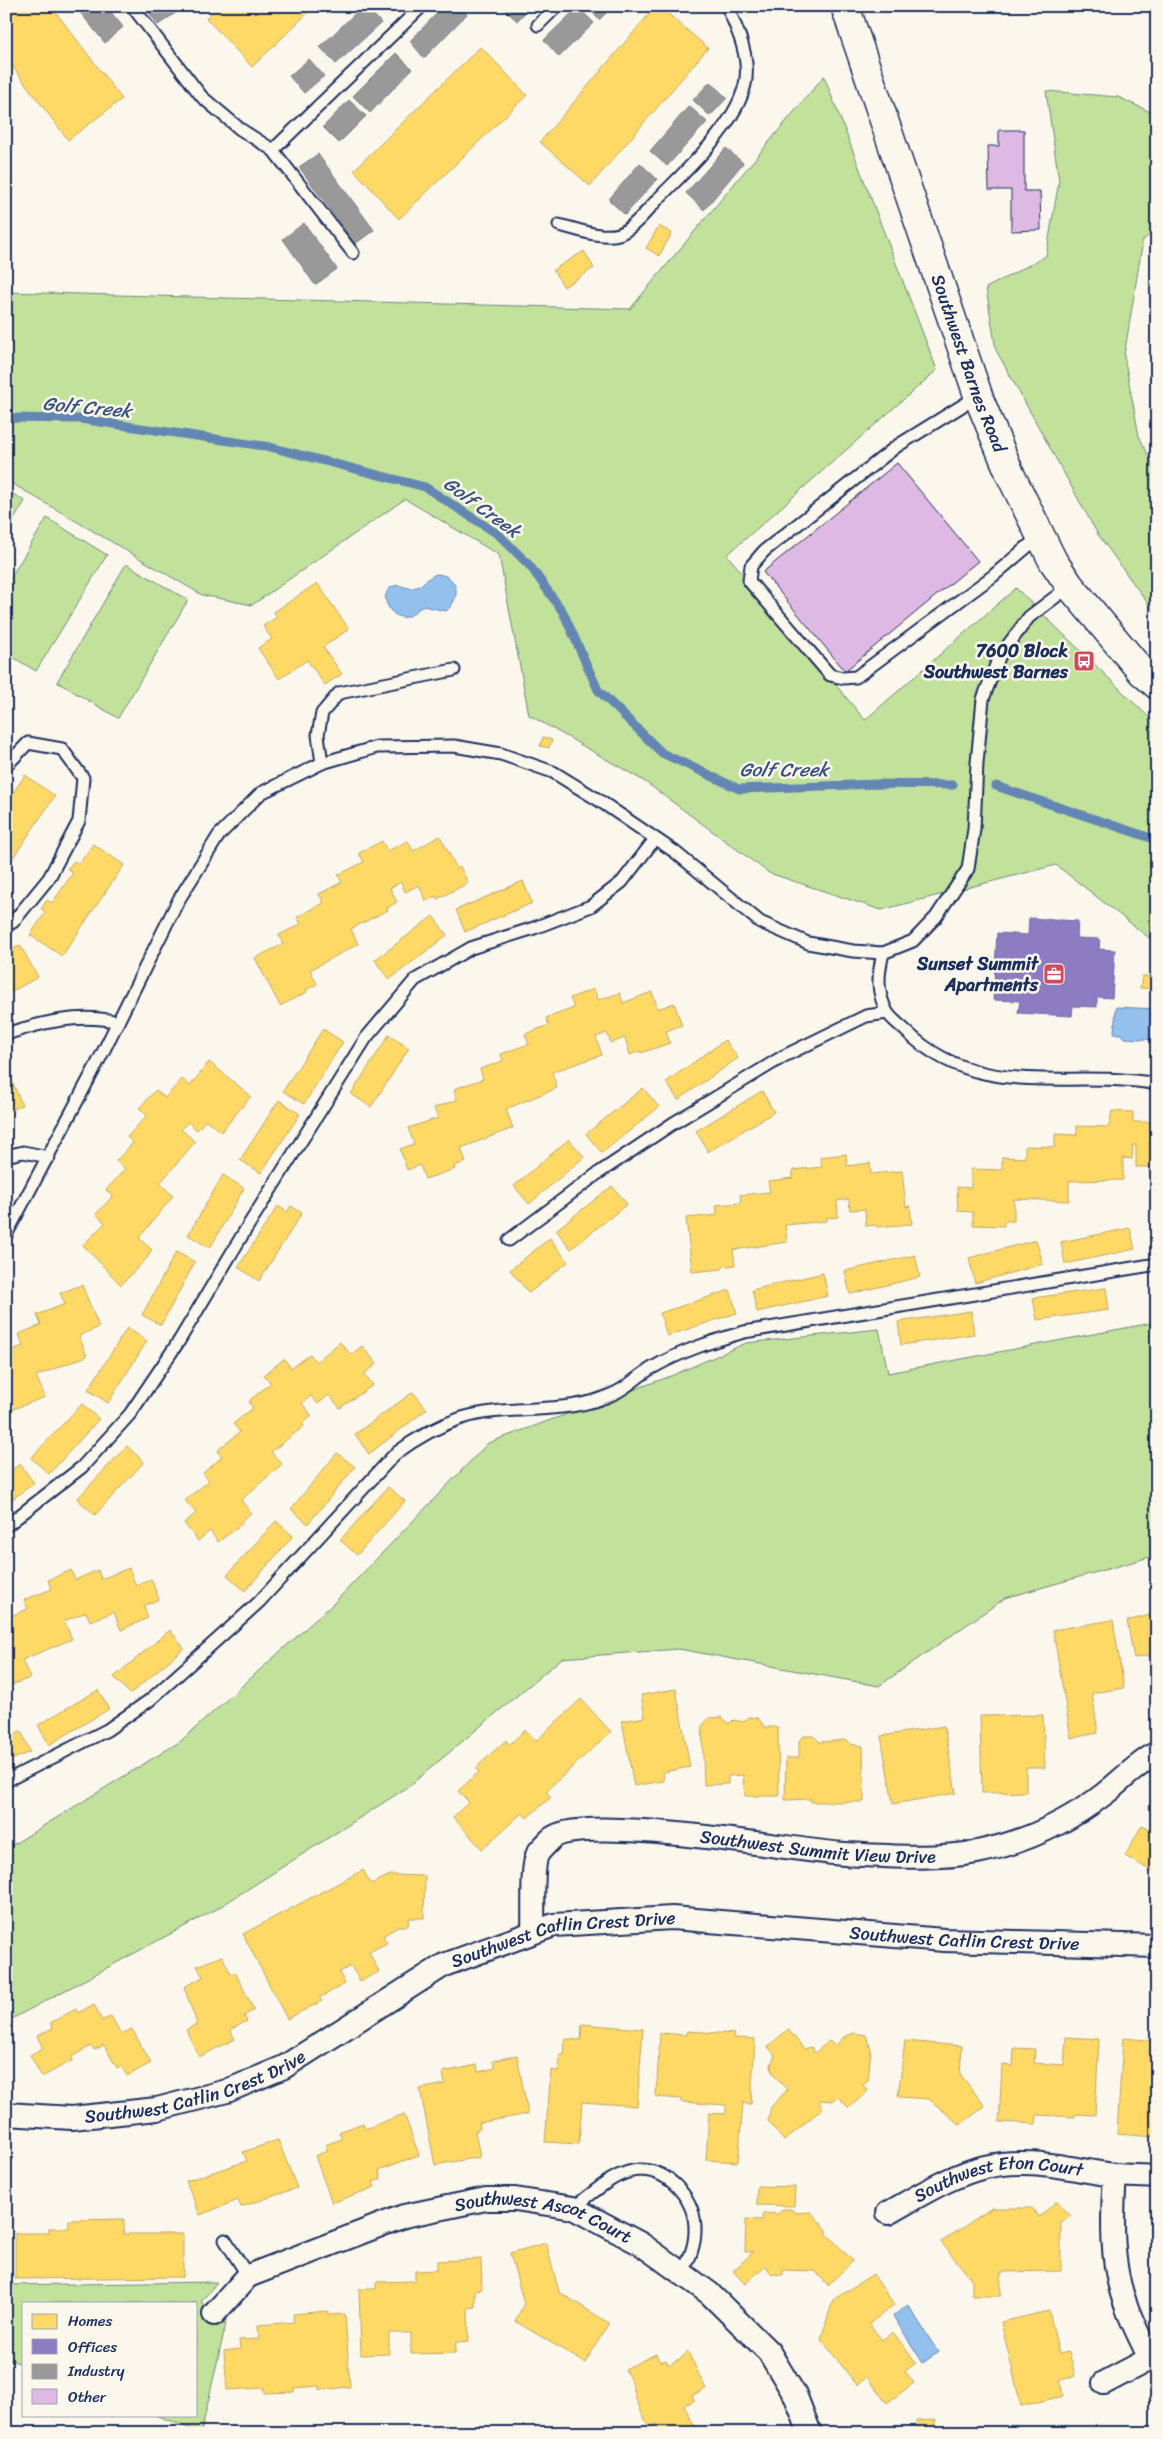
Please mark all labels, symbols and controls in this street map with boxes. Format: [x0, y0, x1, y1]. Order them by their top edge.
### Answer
street label: Southwest Barnes Road [922, 270, 1016, 459]
water label: Golf Creek [41, 387, 136, 428]
water label: Golf Creek [436, 468, 530, 548]
place label: 7600 Block Southwest Barnes [923, 635, 1069, 688]
bus stop icon: 7600 Block Southwest Barnes [1072, 649, 1096, 673]
water label: Golf Creek [740, 753, 831, 786]
place label: Sunset Summit Apartments [916, 948, 1040, 1001]
office icon: Sunset Summit Apartments [1042, 962, 1066, 986]
street label: Southwest Summit View Drive [698, 1820, 936, 1873]
street label: Southwest Catlin Crest Drive [446, 1902, 676, 1977]
street label: Southwest Catlin Crest Drive [848, 1916, 1080, 1960]
street label: Southwest Catlin Crest Drive [83, 2041, 312, 2133]
street label: Southwest Eton Court [908, 2147, 1086, 2212]
street label: Southwest Ascot Court [451, 2183, 638, 2252]
legend [22, 2302, 198, 2416]
text: Homes [68, 2308, 112, 2334]
text: Offices [68, 2334, 117, 2360]
text: Industry [67, 2358, 125, 2384]
text: Other [68, 2384, 107, 2410]

